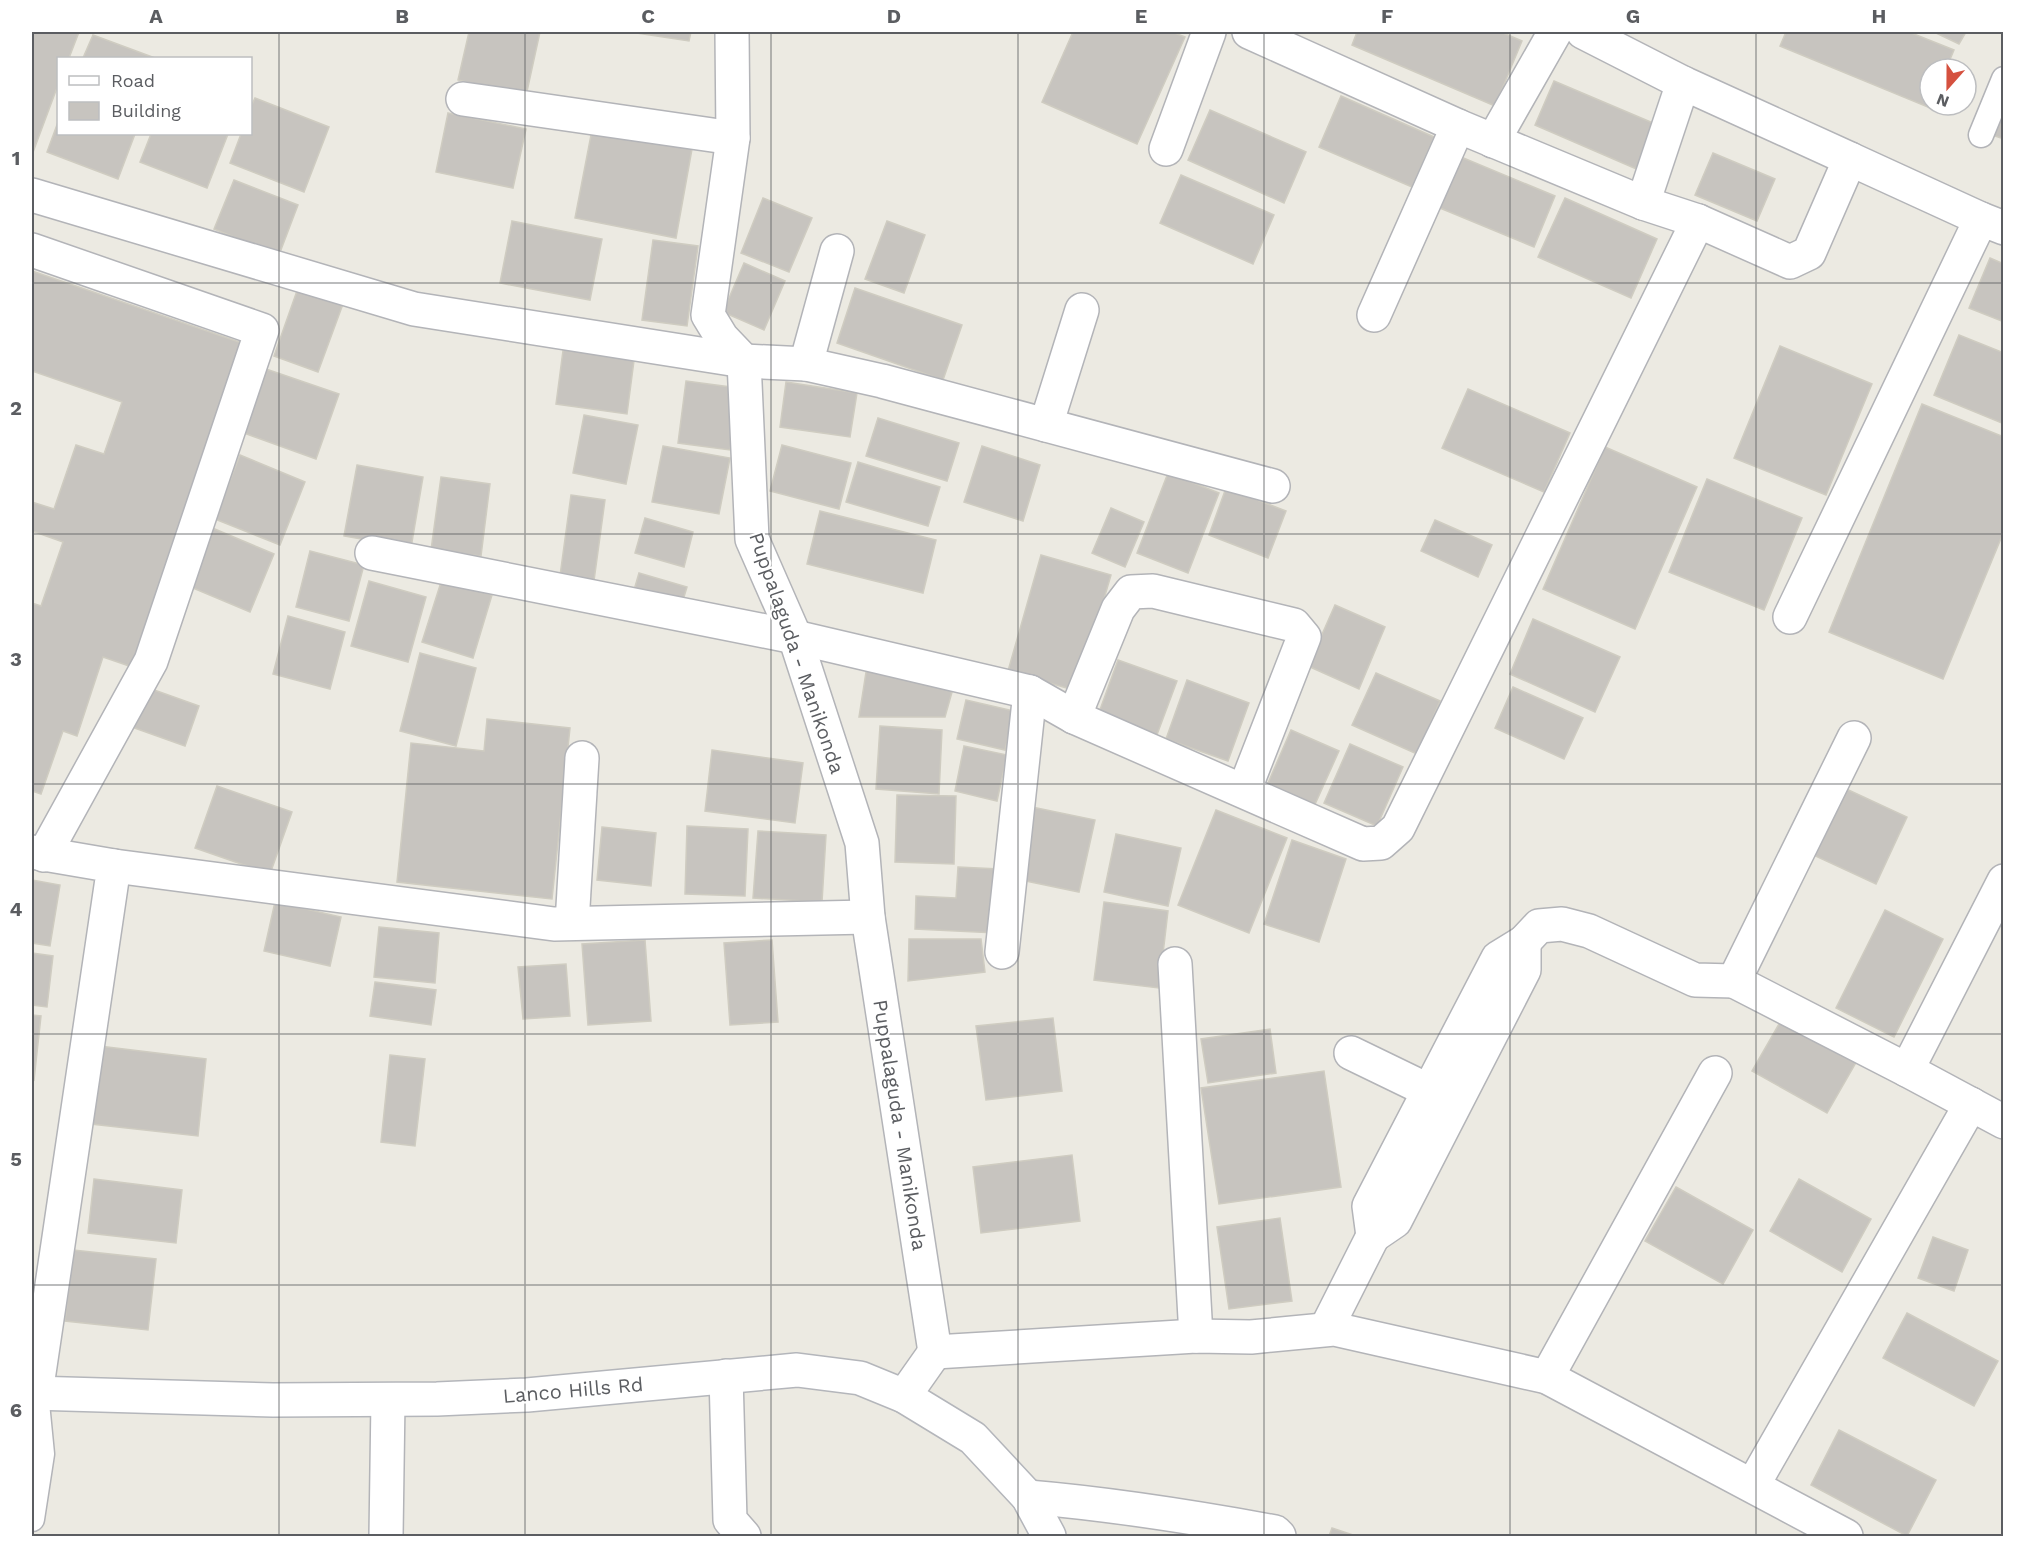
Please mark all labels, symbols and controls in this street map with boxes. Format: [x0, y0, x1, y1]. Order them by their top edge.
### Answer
text: A [149, 4, 163, 28]
text: B [395, 4, 409, 28]
text: C [641, 4, 655, 28]
text: D [887, 4, 901, 28]
text: E [1135, 4, 1147, 28]
text: F [1381, 4, 1393, 28]
text: G [1626, 4, 1640, 28]
text: H [1872, 4, 1886, 28]
legend [57, 57, 252, 135]
north arrow [1918, 57, 1978, 117]
text: Road [111, 70, 155, 91]
text: N [1934, 90, 1952, 112]
text: Building [111, 100, 181, 121]
text: 1 [12, 146, 20, 170]
text: 2 [10, 396, 22, 420]
street label: Puppalaguda - Manikonda [744, 529, 850, 777]
text: 3 [10, 647, 22, 671]
text: 4 [10, 897, 23, 921]
street label: Puppalaguda - Manikonda [868, 998, 932, 1252]
text: 5 [10, 1147, 22, 1171]
street label: Lanco Hills Rd [502, 1372, 644, 1408]
text: 6 [10, 1398, 22, 1422]

